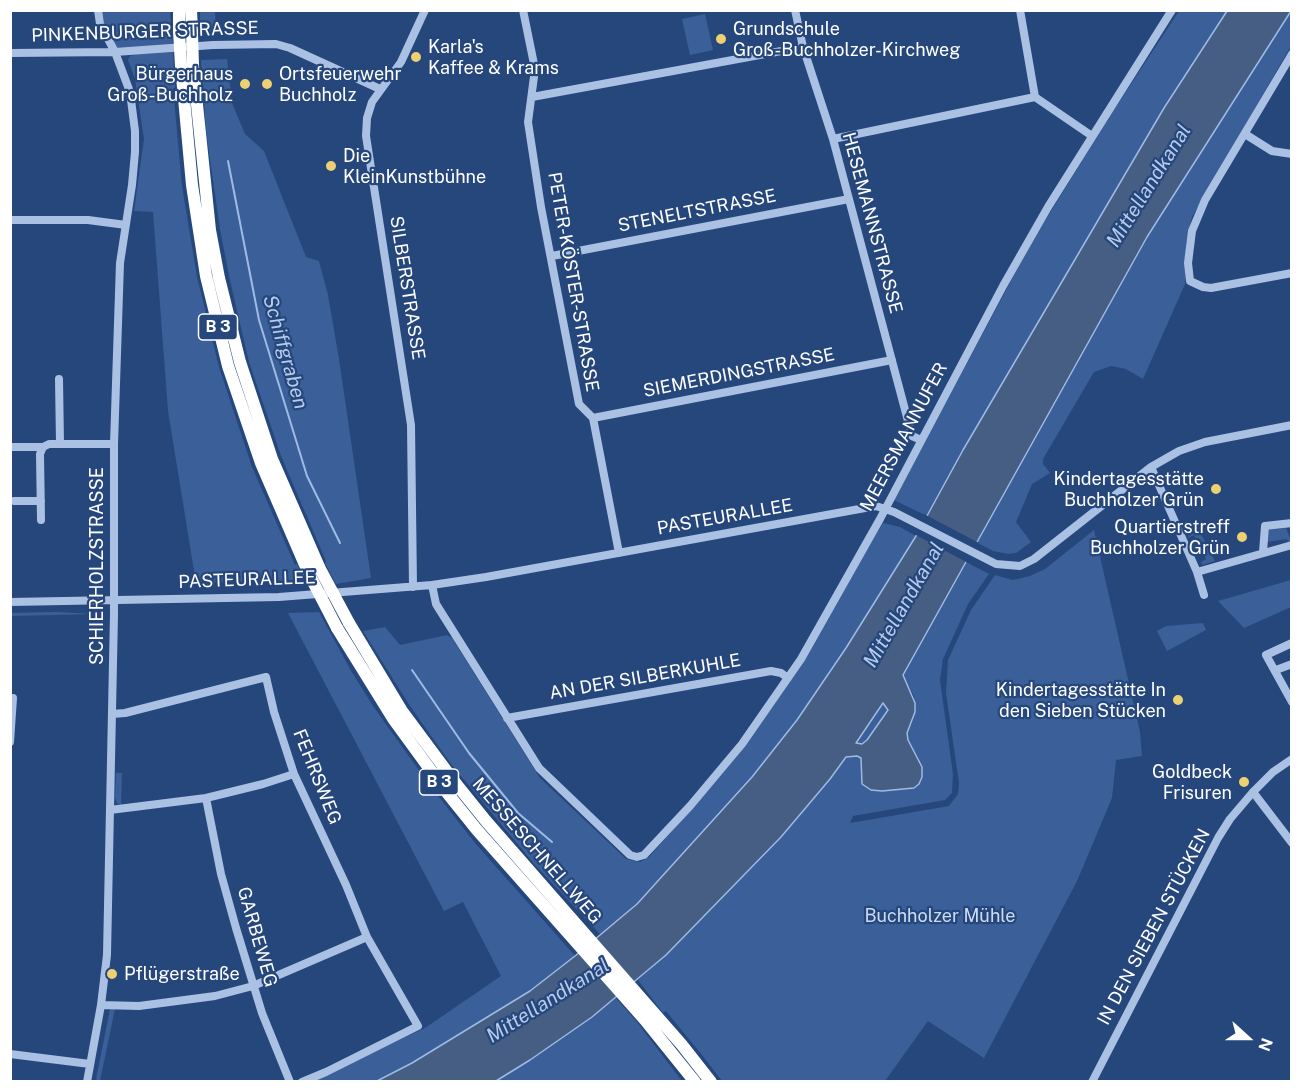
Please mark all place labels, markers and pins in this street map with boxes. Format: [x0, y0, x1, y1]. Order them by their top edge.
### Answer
place label: Grundschule Groß-Buchholzer-Kirchweg [733, 18, 960, 60]
marker: Grundschule Groß-Buchholzer-Kirchweg [714, 32, 728, 46]
place label: Karla's Kaffee & Krams [428, 36, 559, 78]
marker: Karla's Kaffee & Krams [409, 50, 423, 64]
place label: Bürgerhaus Groß-Buchholz [107, 63, 233, 106]
place label: Ortsfeuerwehr Buchholz [279, 63, 402, 106]
marker: Bürgerhaus Groß-Buchholz [238, 77, 252, 91]
marker: Ortsfeuerwehr Buchholz [260, 77, 274, 91]
place label: Die KleinKunstbühne [343, 145, 486, 188]
marker: Die KleinKunstbühne [324, 159, 338, 173]
place label: Kindertagesstätte Buchholzer Grün [1054, 468, 1204, 510]
marker: Kindertagesstätte Buchholzer Grün [1209, 482, 1223, 496]
place label: Quartierstreff Buchholzer Grün [1090, 516, 1230, 558]
marker: Quartierstreff Buchholzer Grün [1235, 530, 1249, 544]
place label: Kindertagesstätte In den Sieben Stücken [996, 679, 1166, 722]
marker: Kindertagesstätte In den Sieben Stücken [1171, 693, 1185, 707]
place label: Goldbeck Frisuren [1152, 761, 1232, 804]
marker: Goldbeck Frisuren [1237, 775, 1251, 789]
place label: Pflügerstraße [124, 963, 240, 985]
marker: Pflügerstraße [105, 967, 119, 981]

